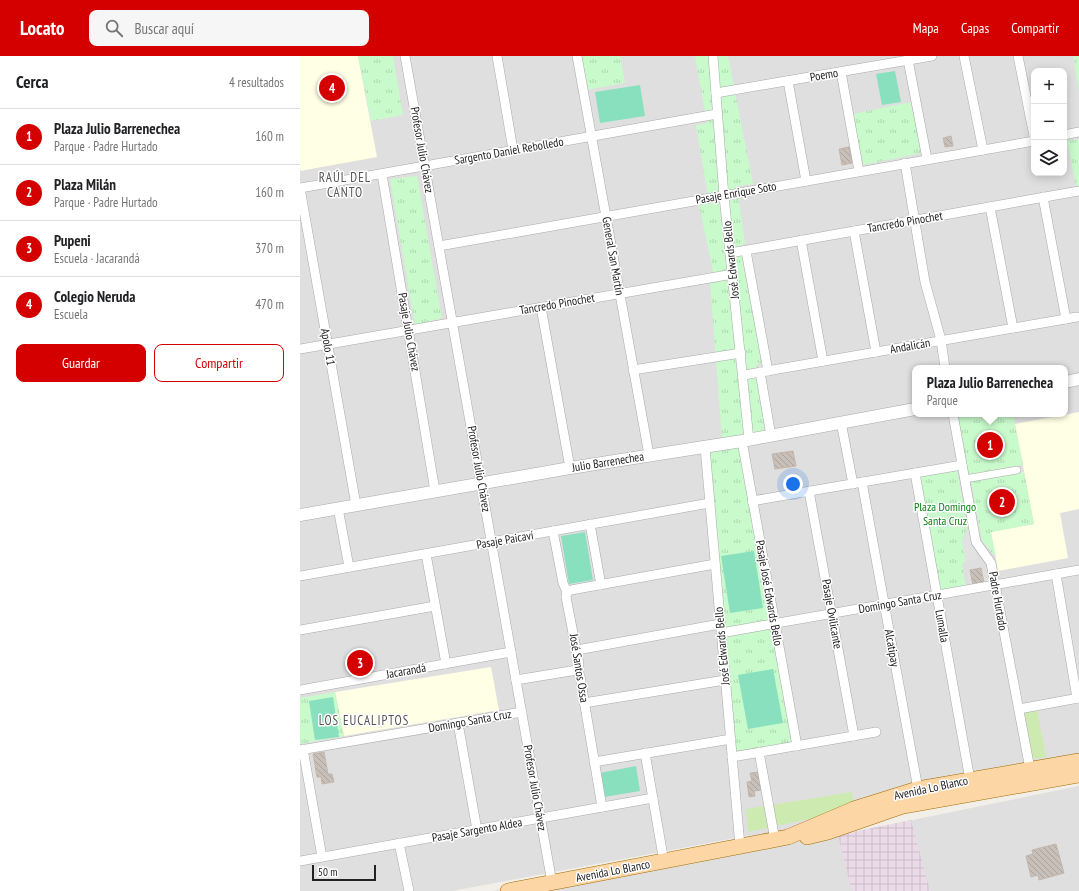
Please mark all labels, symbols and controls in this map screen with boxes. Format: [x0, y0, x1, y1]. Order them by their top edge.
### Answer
search box [89, 10, 369, 46]
text: Locato [20, 16, 65, 40]
icon: search [103, 17, 125, 39]
text: Buscar aquí [135, 19, 194, 38]
text: Mapa [913, 19, 939, 37]
text: Capas [961, 19, 989, 37]
text: Compartir [1011, 19, 1059, 37]
street label: Poemo [809, 65, 839, 84]
map controls [1031, 68, 1067, 176]
button: + [1031, 68, 1067, 104]
text: Cerca [16, 71, 49, 93]
pin: 4 [319, 73, 345, 103]
text: 4 resultados [229, 74, 284, 91]
button: − [1031, 104, 1067, 140]
street label: Profesor Julio Chávez [408, 106, 437, 194]
text: Plaza Julio Barrenechea [54, 119, 180, 138]
text: 1 [26, 128, 32, 145]
text: 160 m [255, 128, 284, 145]
street label: Sargento Daniel Rebolledo [453, 134, 565, 167]
text: Parque · Padre Hurtado [54, 138, 158, 155]
button: layers [1031, 140, 1067, 176]
district label: RAÚL DEL CANTO [319, 169, 371, 201]
text: Plaza Milán [54, 175, 116, 194]
street label: Pasaje Enrique Soto [694, 178, 777, 207]
text: 2 [26, 184, 32, 201]
text: 160 m [255, 184, 284, 201]
text: Parque · Padre Hurtado [54, 194, 158, 211]
street label: Tancredo Pinochet [866, 207, 944, 236]
street label: General San Martín [599, 215, 628, 296]
street label: José Edwards Bello [719, 220, 742, 301]
text: Pupeni [54, 231, 91, 250]
text: 3 [26, 240, 32, 257]
text: 370 m [255, 240, 284, 257]
text: Escuela · Jacarandá [54, 250, 140, 267]
text: Colegio Neruda [54, 287, 135, 306]
street label: Tancredo Pinochet [518, 289, 596, 318]
street label: Pasaje Julio Chávez [395, 291, 424, 372]
text: 4 [26, 296, 32, 313]
text: 470 m [255, 296, 284, 313]
text: Escuela [54, 306, 88, 323]
street label: Apolo 11 [318, 327, 339, 367]
street label: Andalicán [889, 335, 931, 356]
button: Guardar [16, 344, 146, 382]
button: Compartir [154, 344, 284, 382]
popup [912, 365, 1068, 417]
text: Plaza Julio Barrenechea [927, 373, 1053, 392]
text: Parque [927, 392, 958, 409]
street label: Profesor Julio Chávez [465, 425, 494, 513]
pin: 1 [977, 430, 1003, 460]
street label: Julio Barrenechea [570, 448, 645, 475]
your location [783, 474, 803, 494]
pin: 2 [989, 487, 1015, 517]
park label: Plaza Domingo Santa Cruz [914, 499, 976, 528]
street label: Pasaje Paicaví [475, 527, 535, 552]
street label: Pasaje José Edwards Bello [753, 539, 786, 647]
street label: Padre Hurtado [986, 570, 1011, 632]
street label: Pasaje Ovilicante [819, 578, 846, 650]
street label: Domingo Santa Cruz [857, 587, 943, 616]
street label: José Edwards Bello [711, 606, 732, 687]
street label: Lumalla [932, 608, 953, 644]
street label: Alcatipay [882, 628, 903, 668]
street label: José Santos Ossa [567, 632, 592, 704]
pin: 3 [347, 648, 373, 678]
street label: Jacarandá [384, 660, 427, 682]
street label: Domingo Santa Cruz [427, 706, 513, 735]
district label: LOS EUCALIPTOS [319, 712, 409, 729]
street label: Profesor Julio Chávez [521, 744, 550, 832]
street label: Avenida Lo Blanco [893, 772, 969, 803]
street label: Pasaje Sargento Aldea [431, 814, 523, 845]
street label: Avenida Lo Blanco [575, 856, 651, 885]
scale bar [312, 863, 376, 882]
text: 50 m [318, 865, 337, 879]

